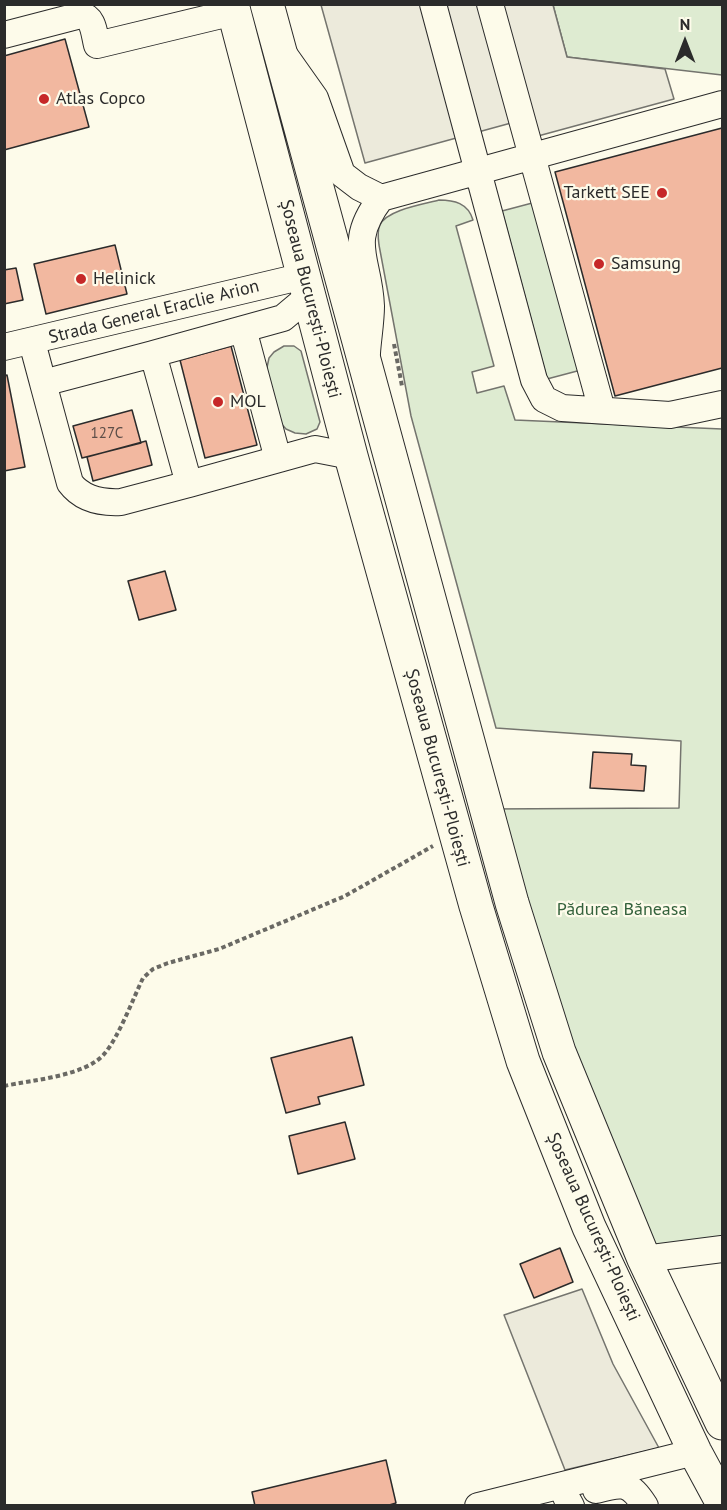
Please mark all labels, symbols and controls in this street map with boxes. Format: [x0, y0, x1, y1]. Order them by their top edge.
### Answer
north arrow [655, 12, 715, 72]
text: N [680, 14, 690, 34]
place label: Atlas Copco [56, 88, 145, 110]
marker: Atlas Copco [37, 92, 51, 106]
place label: Tarkett SEE [563, 182, 650, 204]
marker: Tarkett SEE [655, 186, 669, 200]
street label: Șoseaua București-Ploiești [275, 197, 345, 401]
place label: Samsung [611, 253, 681, 275]
marker: Samsung [592, 257, 606, 271]
place label: Helinick [93, 268, 156, 290]
marker: Helinick [74, 272, 88, 286]
street label: Strada General Eraclie Arion [46, 275, 262, 349]
place label: MOL [230, 391, 266, 413]
marker: MOL [211, 395, 225, 409]
house number: 127C [91, 425, 123, 443]
street label: Șoseaua București-Ploiești [400, 667, 474, 869]
park label: Pădurea Băneasa [557, 899, 687, 921]
street label: Șoseaua București-Ploiești [542, 1129, 644, 1325]

